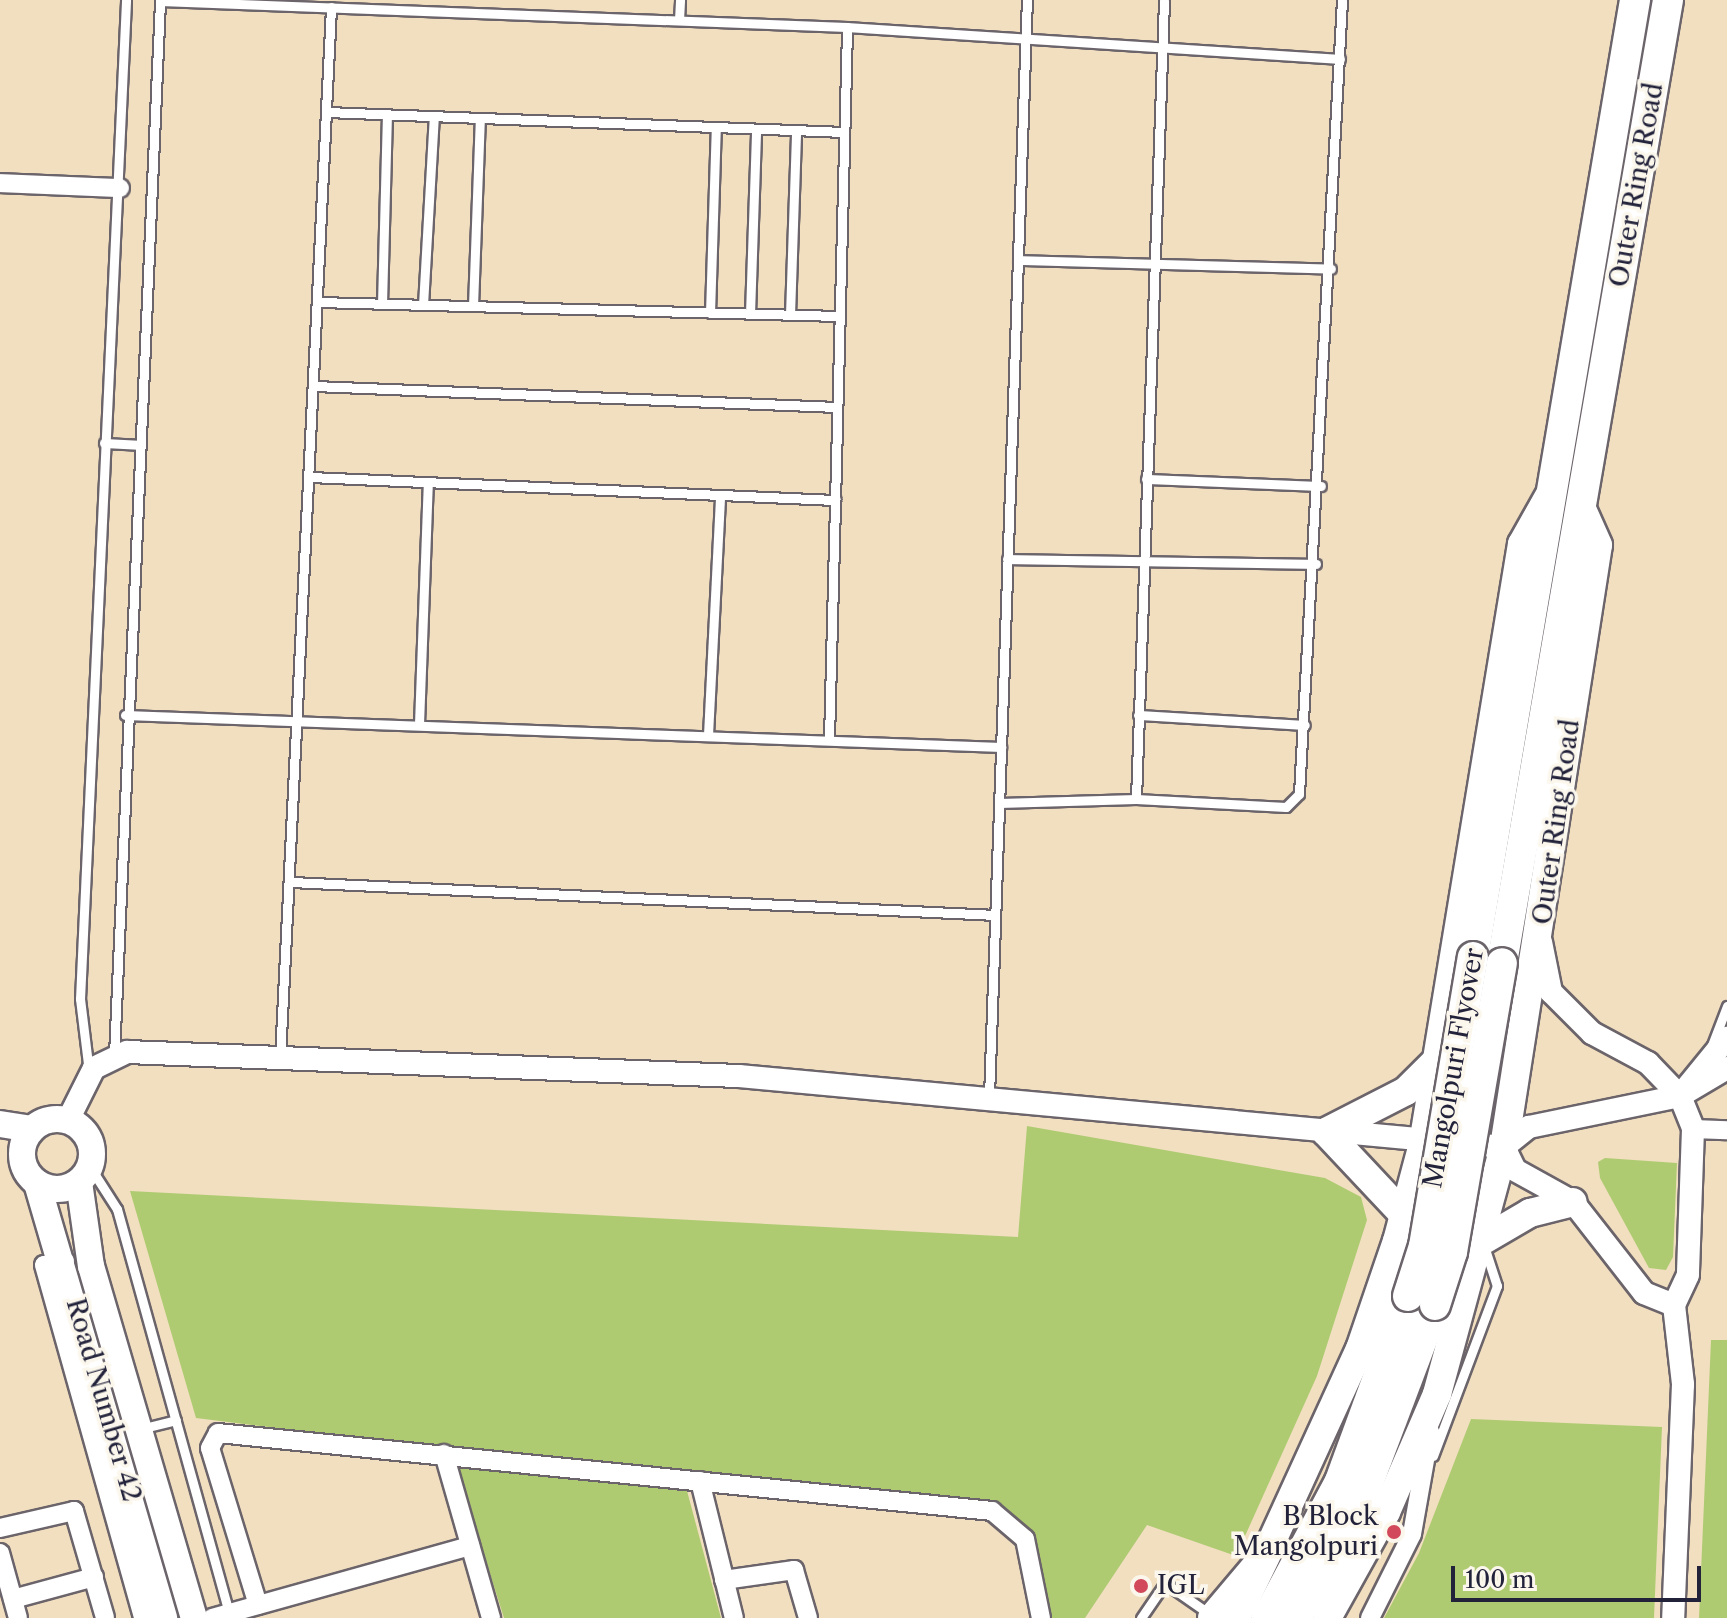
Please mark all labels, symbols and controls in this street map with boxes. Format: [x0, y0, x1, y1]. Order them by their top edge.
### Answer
street label: Outer Ring Road [1604, 80, 1670, 290]
street label: Outer Ring Road [1527, 717, 1587, 927]
street label: Mangolpuri Flyover [1418, 945, 1490, 1191]
street label: Road Number 42 [59, 1295, 147, 1505]
place label: B Block Mangolpuri [1234, 1501, 1378, 1562]
marker: B Block Mangolpuri [1385, 1523, 1403, 1541]
scale bar [1455, 1550, 1705, 1600]
text: 100 m [1465, 1565, 1534, 1594]
place label: IGL [1157, 1570, 1204, 1602]
marker: IGL [1132, 1577, 1150, 1595]

